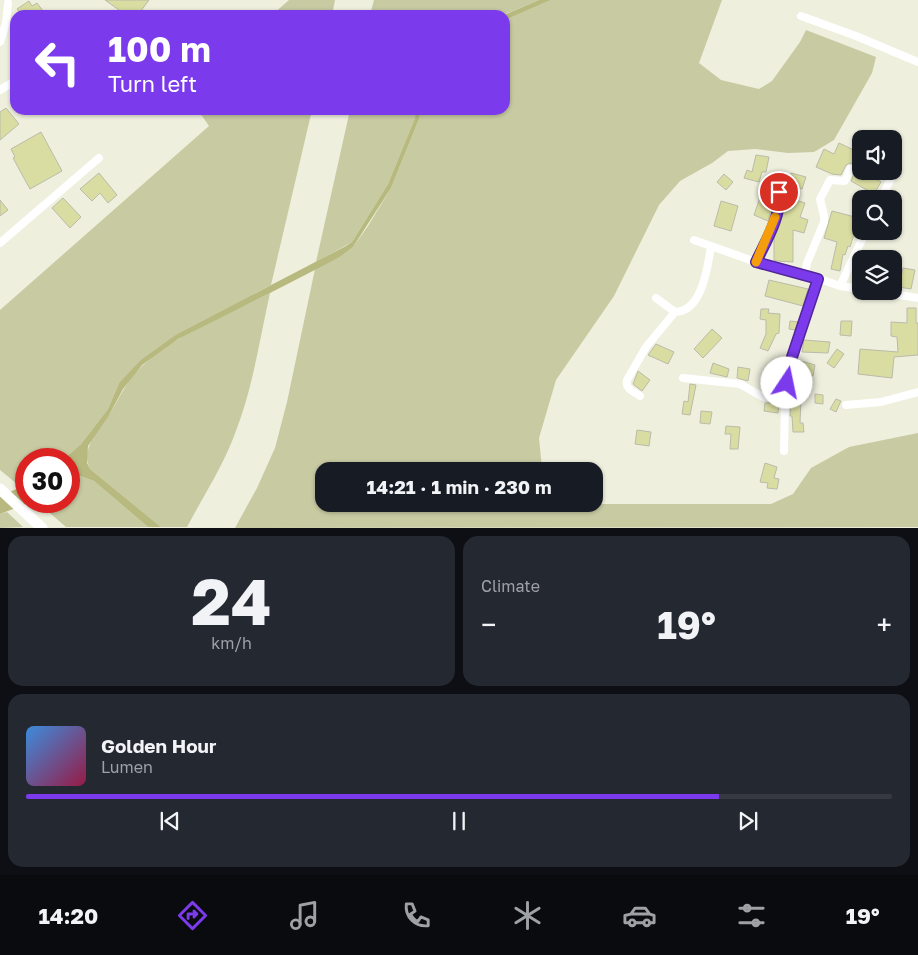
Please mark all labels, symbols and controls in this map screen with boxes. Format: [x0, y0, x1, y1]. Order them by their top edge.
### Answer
text: 100 m [108, 28, 211, 70]
icon: left [25, 30, 90, 95]
text: Turn left [108, 70, 197, 97]
map controls [852, 130, 902, 300]
button: sound [852, 130, 902, 180]
pin [758, 171, 800, 213]
icon: arrive [765, 178, 793, 206]
button: search [852, 190, 902, 240]
button: layers [852, 250, 902, 300]
position arrow [760, 356, 812, 408]
speed limit sign: 30 [15, 448, 80, 513]
text: 14:21 · 1 min · 230 m [366, 475, 552, 498]
text: 24 [191, 561, 272, 639]
text: Climate [481, 576, 540, 596]
text: 19° [657, 602, 716, 647]
text: − [481, 608, 496, 641]
text: + [877, 608, 892, 641]
text: km/h [211, 633, 252, 653]
text: Golden Hour [101, 734, 216, 757]
text: Lumen [101, 757, 153, 777]
icon: previous [156, 807, 184, 835]
icon: pause [445, 807, 473, 835]
icon: next [734, 807, 762, 835]
icon: directions [175, 898, 210, 933]
icon: music [287, 898, 322, 933]
icon: phone [399, 898, 434, 933]
icon: climate [510, 898, 545, 933]
icon: car [622, 898, 657, 933]
icon: filters [734, 898, 769, 933]
text: 14:20 [38, 902, 98, 929]
text: 19° [846, 902, 880, 929]

